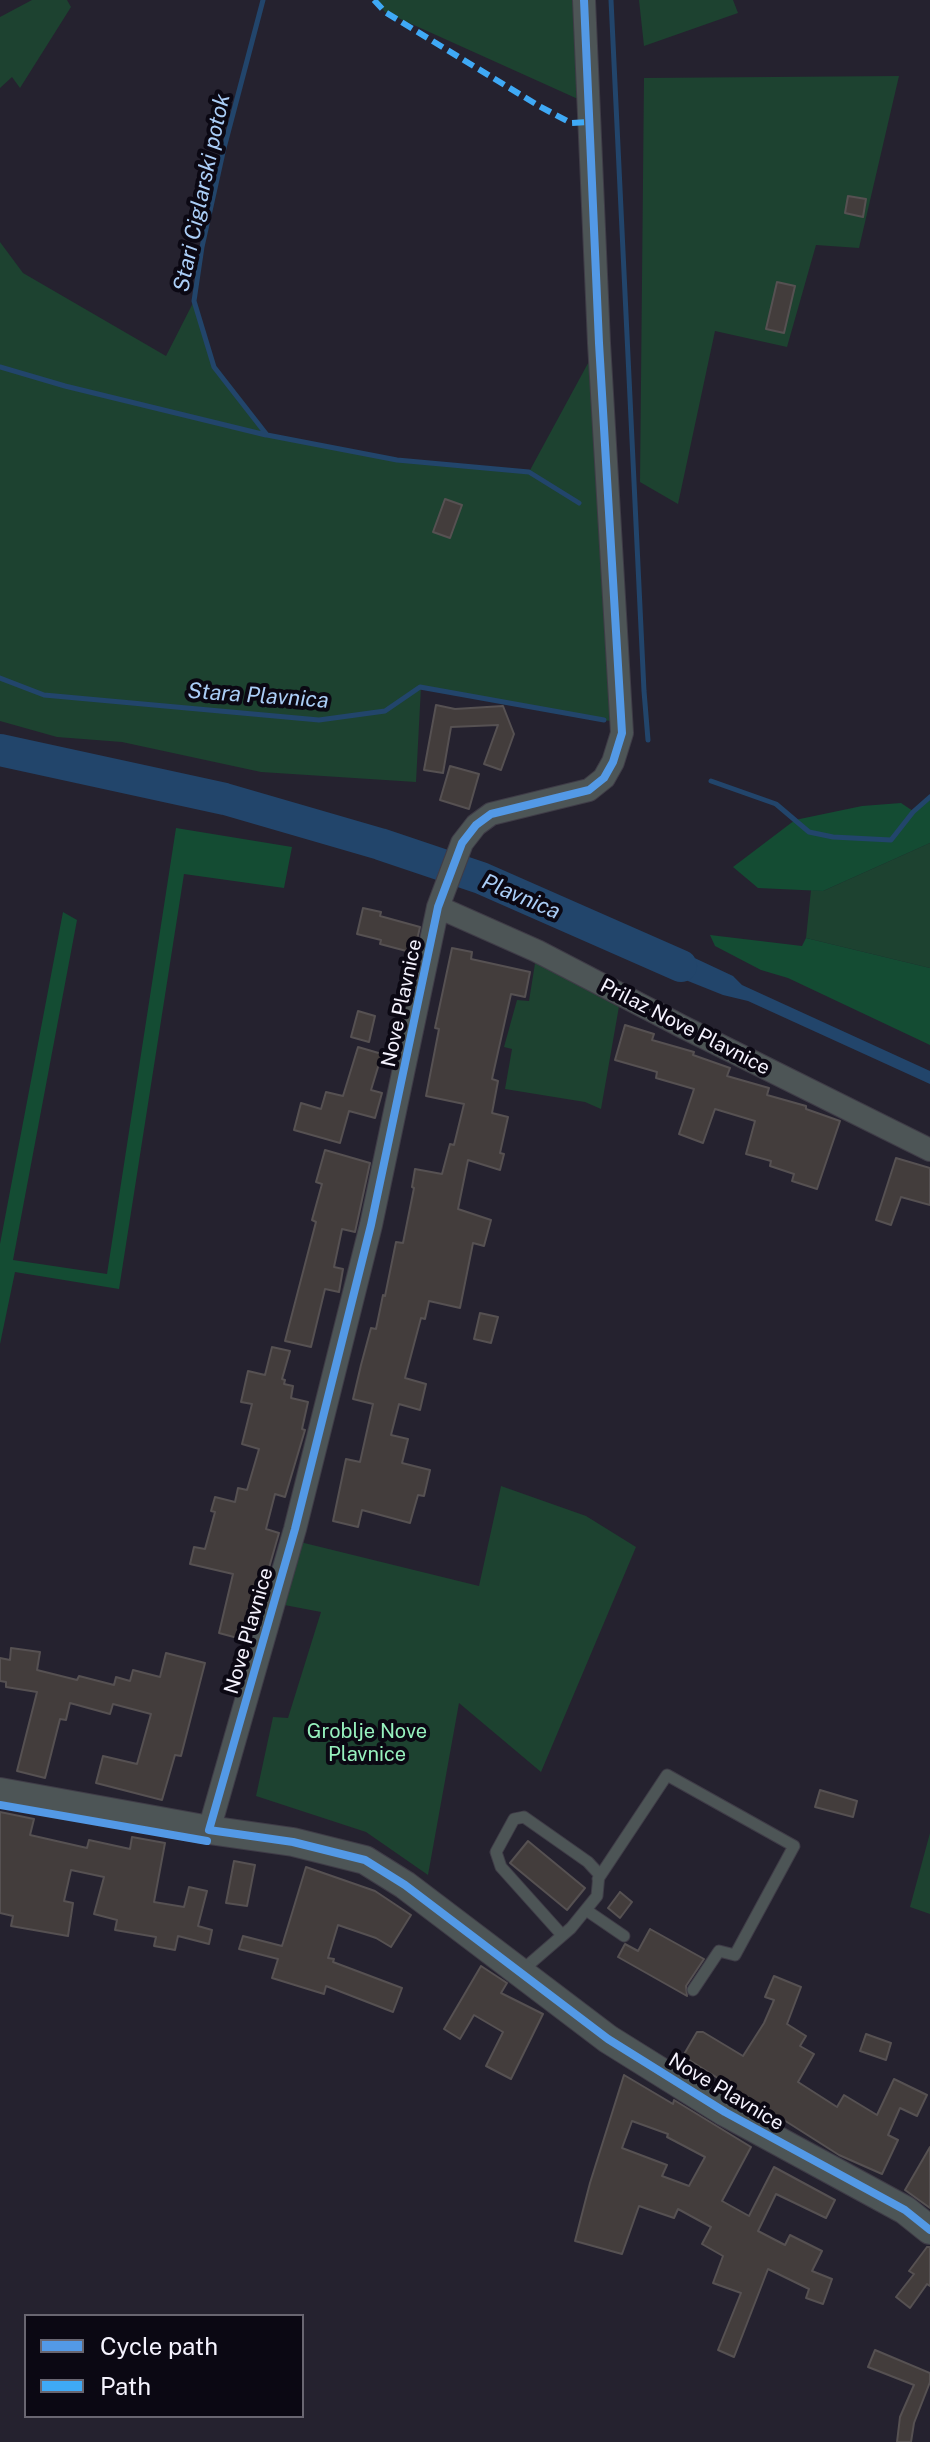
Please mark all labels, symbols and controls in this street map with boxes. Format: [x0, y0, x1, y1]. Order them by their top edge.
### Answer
water label: Stari Ciglarski potok [168, 92, 236, 294]
water label: Stara Plavnica [187, 678, 329, 714]
water label: Plavnica [478, 869, 564, 925]
street label: Nove Plavnice [377, 937, 427, 1069]
street label: Prilaz Nove Plavnice [596, 974, 774, 1080]
street label: Nove Plavnice [220, 1565, 278, 1697]
park label: Groblje Nove Plavnice [307, 1720, 427, 1767]
street label: Nove Plavnice [664, 2048, 788, 2136]
legend [24, 2314, 304, 2418]
text: Cycle path [100, 2332, 218, 2360]
text: Path [100, 2372, 151, 2400]

